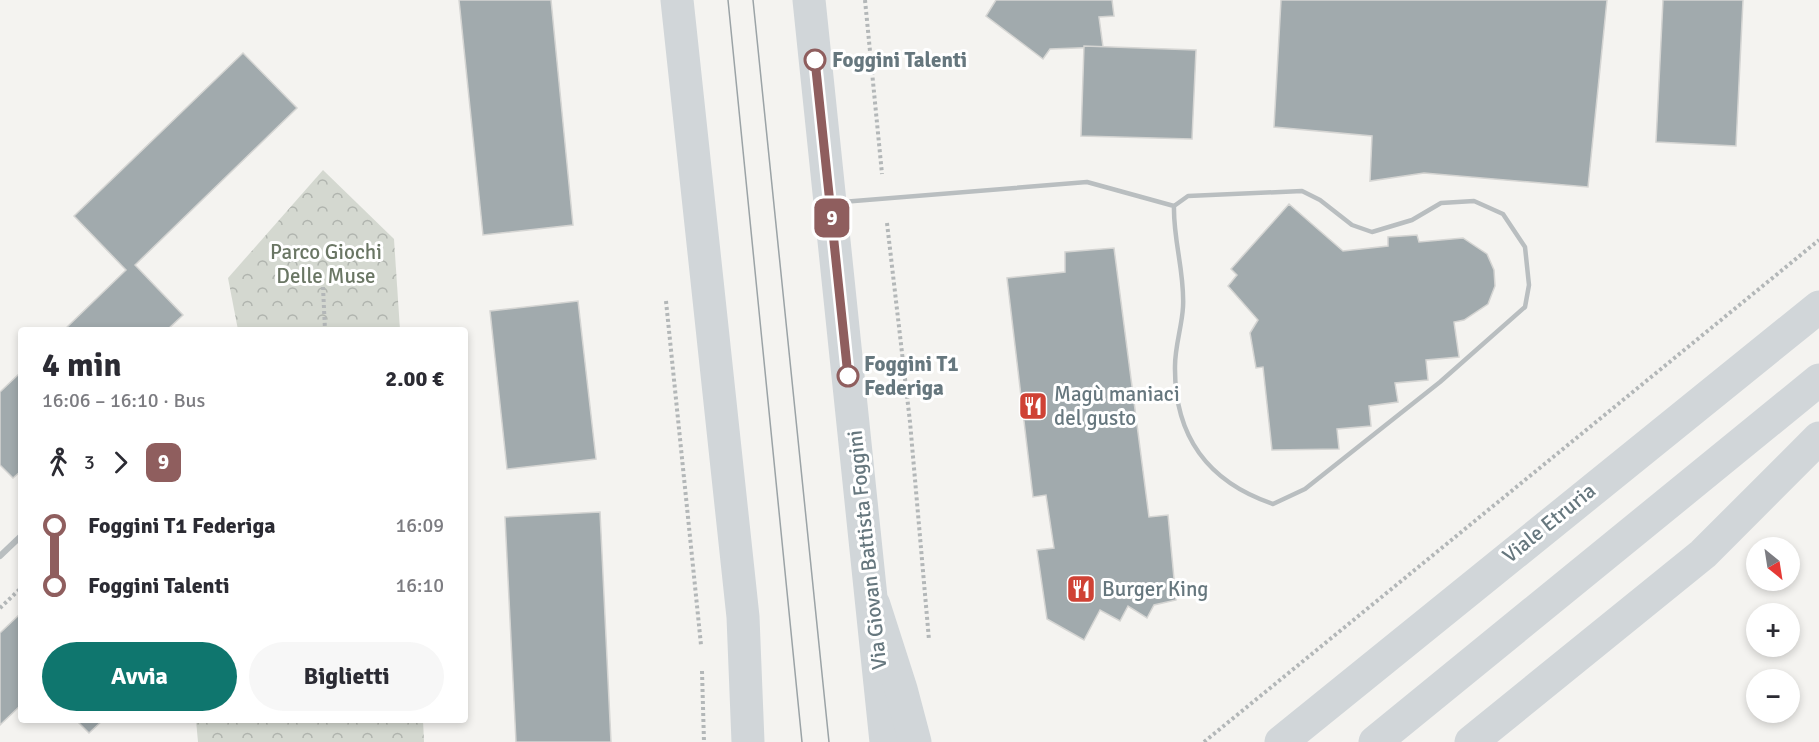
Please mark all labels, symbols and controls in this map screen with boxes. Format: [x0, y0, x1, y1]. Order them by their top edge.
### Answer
place label: Foggini Talenti [832, 47, 967, 73]
marker: Foggini Talenti [804, 49, 826, 71]
line badge: 9 [812, 198, 852, 238]
text: 9 [826, 205, 838, 231]
park label: Parco Giochi Delle Muse [270, 239, 382, 289]
text: 4 min [42, 345, 122, 386]
place label: Foggini T1 Federiga [864, 351, 959, 401]
text: 2.00 € [385, 365, 444, 392]
marker: Foggini T1 Federiga [837, 365, 859, 387]
place label: Magù maniaci del gusto [1054, 381, 1180, 431]
text: 16:06 – 16:10 · Bus [42, 388, 205, 413]
restaurant icon: Magù maniaci del gusto [1017, 390, 1049, 422]
street label: Via Giovan Battista Foggini [841, 429, 893, 671]
icon: walk [42, 446, 75, 479]
icon: forward [104, 446, 137, 479]
text: 9 [158, 449, 169, 475]
text: 3 [84, 450, 95, 475]
street label: Viale Etruria [1497, 478, 1601, 568]
text: Foggini T1 Federiga [88, 512, 276, 539]
text: 16:09 [395, 513, 444, 538]
north arrow [1746, 537, 1800, 591]
map controls [1746, 537, 1800, 723]
text: Foggini Talenti [88, 572, 229, 599]
text: 16:10 [395, 573, 444, 598]
restaurant icon: Burger King [1065, 573, 1097, 605]
place label: Burger King [1102, 576, 1208, 602]
button: + [1746, 603, 1800, 657]
button: Avvia [42, 642, 237, 711]
button: Biglietti [249, 642, 444, 711]
button: − [1746, 669, 1800, 723]

